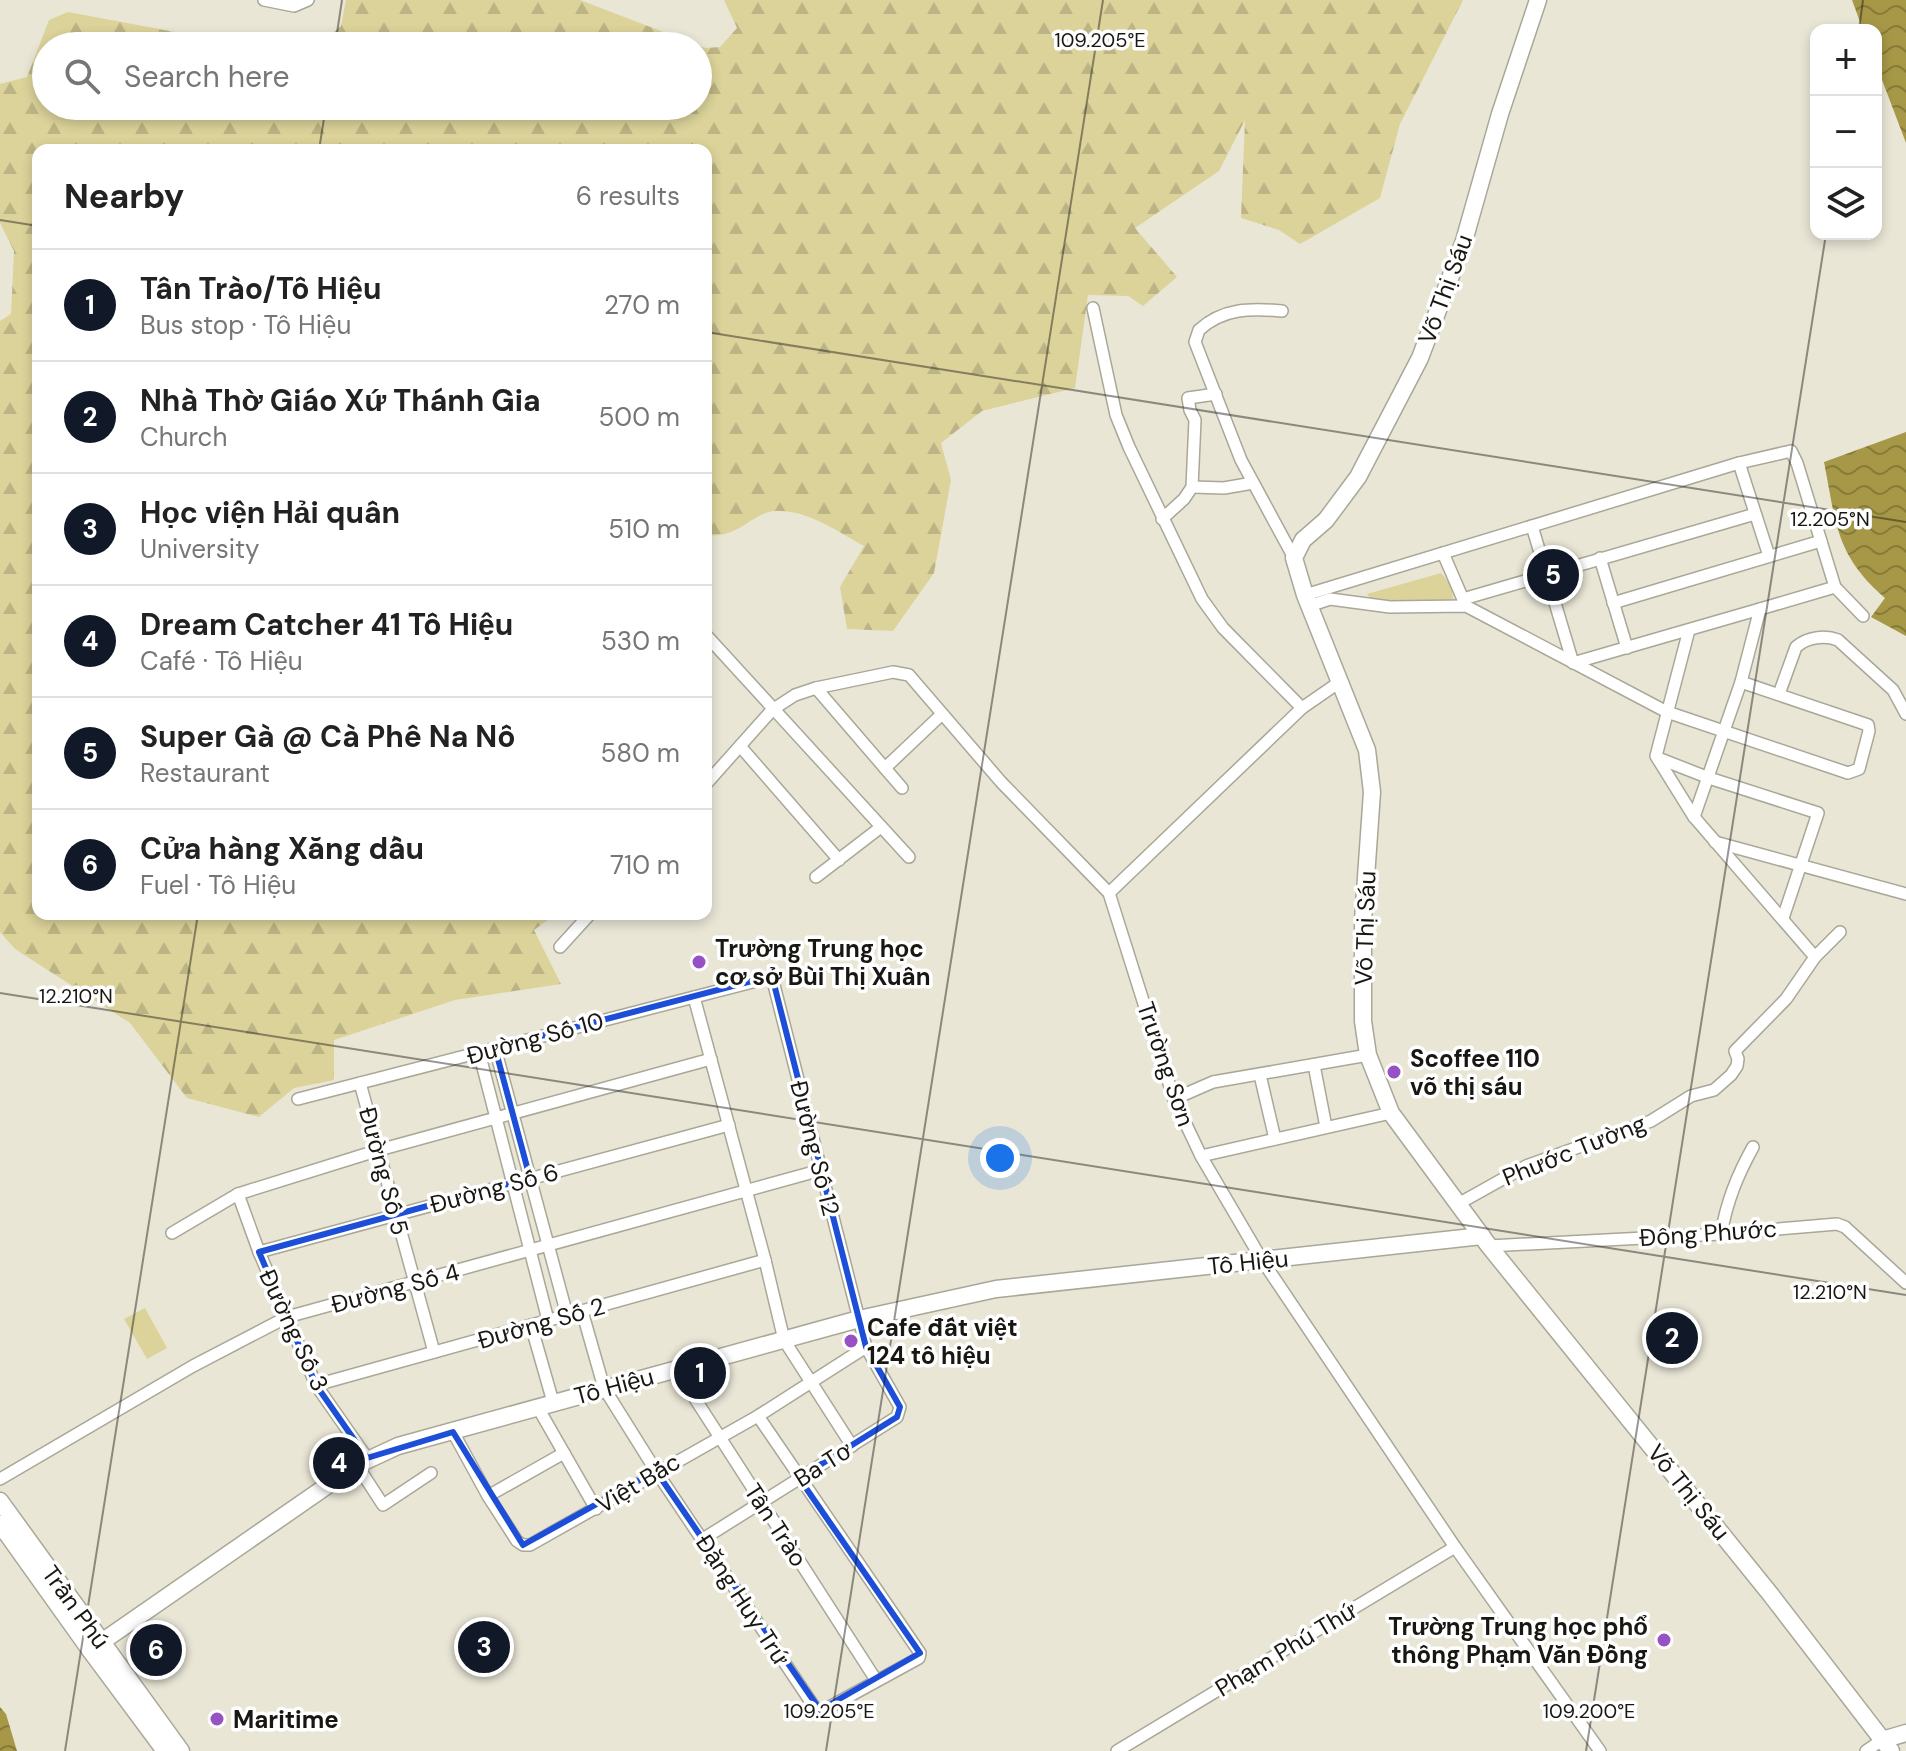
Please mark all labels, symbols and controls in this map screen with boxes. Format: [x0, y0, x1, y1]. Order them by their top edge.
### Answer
map controls [1810, 24, 1882, 240]
button: + [1810, 24, 1882, 96]
text: 109.205°E [1054, 27, 1146, 53]
search box [32, 32, 712, 120]
icon: search [60, 54, 104, 98]
text: Search here [124, 57, 290, 96]
button: − [1810, 96, 1882, 168]
button: layers [1810, 168, 1882, 240]
text: Nearby [64, 174, 184, 219]
text: 6 results [576, 179, 680, 213]
street label: Võ Thị Sáu [1411, 230, 1479, 348]
text: Tân Trào/Tô Hiệu [140, 269, 381, 308]
text: 1 [85, 288, 95, 322]
text: 270 m [604, 288, 680, 322]
text: Bus stop · Tô Hiệu [140, 308, 351, 342]
text: Nhà Thờ Giáo Xứ Thánh Gia [140, 381, 541, 420]
text: 2 [82, 400, 98, 434]
text: 500 m [598, 400, 680, 434]
text: Church [140, 420, 227, 454]
text: Học viện Hải quân [140, 493, 400, 532]
text: 12.205°N [1790, 506, 1870, 532]
text: 3 [82, 512, 98, 546]
text: 510 m [608, 512, 680, 546]
text: University [140, 532, 260, 566]
pin: 5 [1527, 545, 1579, 605]
text: Dream Catcher 41 Tô Hiệu [140, 605, 513, 644]
text: 4 [82, 624, 98, 658]
text: 530 m [601, 624, 680, 658]
text: Café · Tô Hiệu [140, 644, 303, 678]
text: Super Gà @ Cà Phê Na Nô [140, 717, 516, 756]
text: 5 [82, 736, 98, 770]
text: 580 m [600, 736, 680, 770]
text: Restaurant [140, 756, 270, 790]
text: Cửa hàng Xăng dầu [140, 829, 424, 868]
text: 6 [82, 848, 98, 882]
text: 710 m [610, 848, 680, 882]
text: Fuel · Tô Hiệu [140, 868, 296, 902]
street label: Võ Thị Sáu [1348, 870, 1382, 986]
place label: Trường Trung học cơ sở Bùi Thị Xuân [715, 933, 930, 992]
marker: Trường Trung học cơ sở Bùi Thị Xuân [690, 953, 708, 971]
text: 12.210°N [39, 983, 113, 1009]
street label: Trường Sơn [1130, 998, 1202, 1130]
street label: Đường Số 10 [463, 1005, 607, 1071]
place label: Scoffee 110 võ thị sáu [1410, 1043, 1540, 1102]
marker: Scoffee 110 võ thị sáu [1385, 1063, 1403, 1081]
street label: Đường Số 12 [783, 1077, 847, 1219]
street label: Đường Số 5 [352, 1103, 416, 1239]
street label: Phước Tường [1498, 1107, 1650, 1193]
your location [980, 1138, 1020, 1178]
street label: Đường Số 6 [426, 1156, 562, 1220]
street label: Đông Phước [1638, 1213, 1778, 1253]
street label: Tô Hiệu [1206, 1242, 1290, 1282]
street label: Đường Số 4 [327, 1256, 463, 1320]
street label: Đường Số 3 [252, 1264, 336, 1396]
text: 12.210°N [1793, 1279, 1867, 1305]
street label: Đường Số 2 [474, 1290, 608, 1356]
pin: 2 [1646, 1308, 1698, 1368]
place label: Cafe đất việt 124 tô hiệu [867, 1312, 1018, 1371]
marker: Cafe đất việt 124 tô hiệu [842, 1332, 860, 1350]
pin: 1 [674, 1343, 726, 1403]
street label: Tô Hiệu [571, 1361, 657, 1411]
pin: 4 [313, 1433, 365, 1493]
street label: Ba Tơ [788, 1434, 858, 1494]
street label: Võ Thị Sáu [1641, 1438, 1737, 1546]
street label: Việt Bắc [590, 1446, 686, 1520]
street label: Tân Trào [738, 1477, 814, 1573]
street label: Đặng Huy Trứ [689, 1528, 797, 1672]
street label: Trần Phú [35, 1559, 117, 1655]
street label: Phạm Phú Thứ [1209, 1595, 1363, 1703]
place label: Trường Trung học phổ thông Phạm Văn Đồng [1388, 1611, 1648, 1670]
pin: 3 [458, 1617, 510, 1677]
pin: 6 [130, 1620, 182, 1680]
marker: Trường Trung học phổ thông Phạm Văn Đồng [1655, 1631, 1673, 1649]
text: 109.205°E [783, 1698, 875, 1724]
text: 109.200°E [1543, 1698, 1635, 1724]
place label: Maritime [233, 1704, 339, 1735]
marker: Maritime [208, 1710, 226, 1728]

